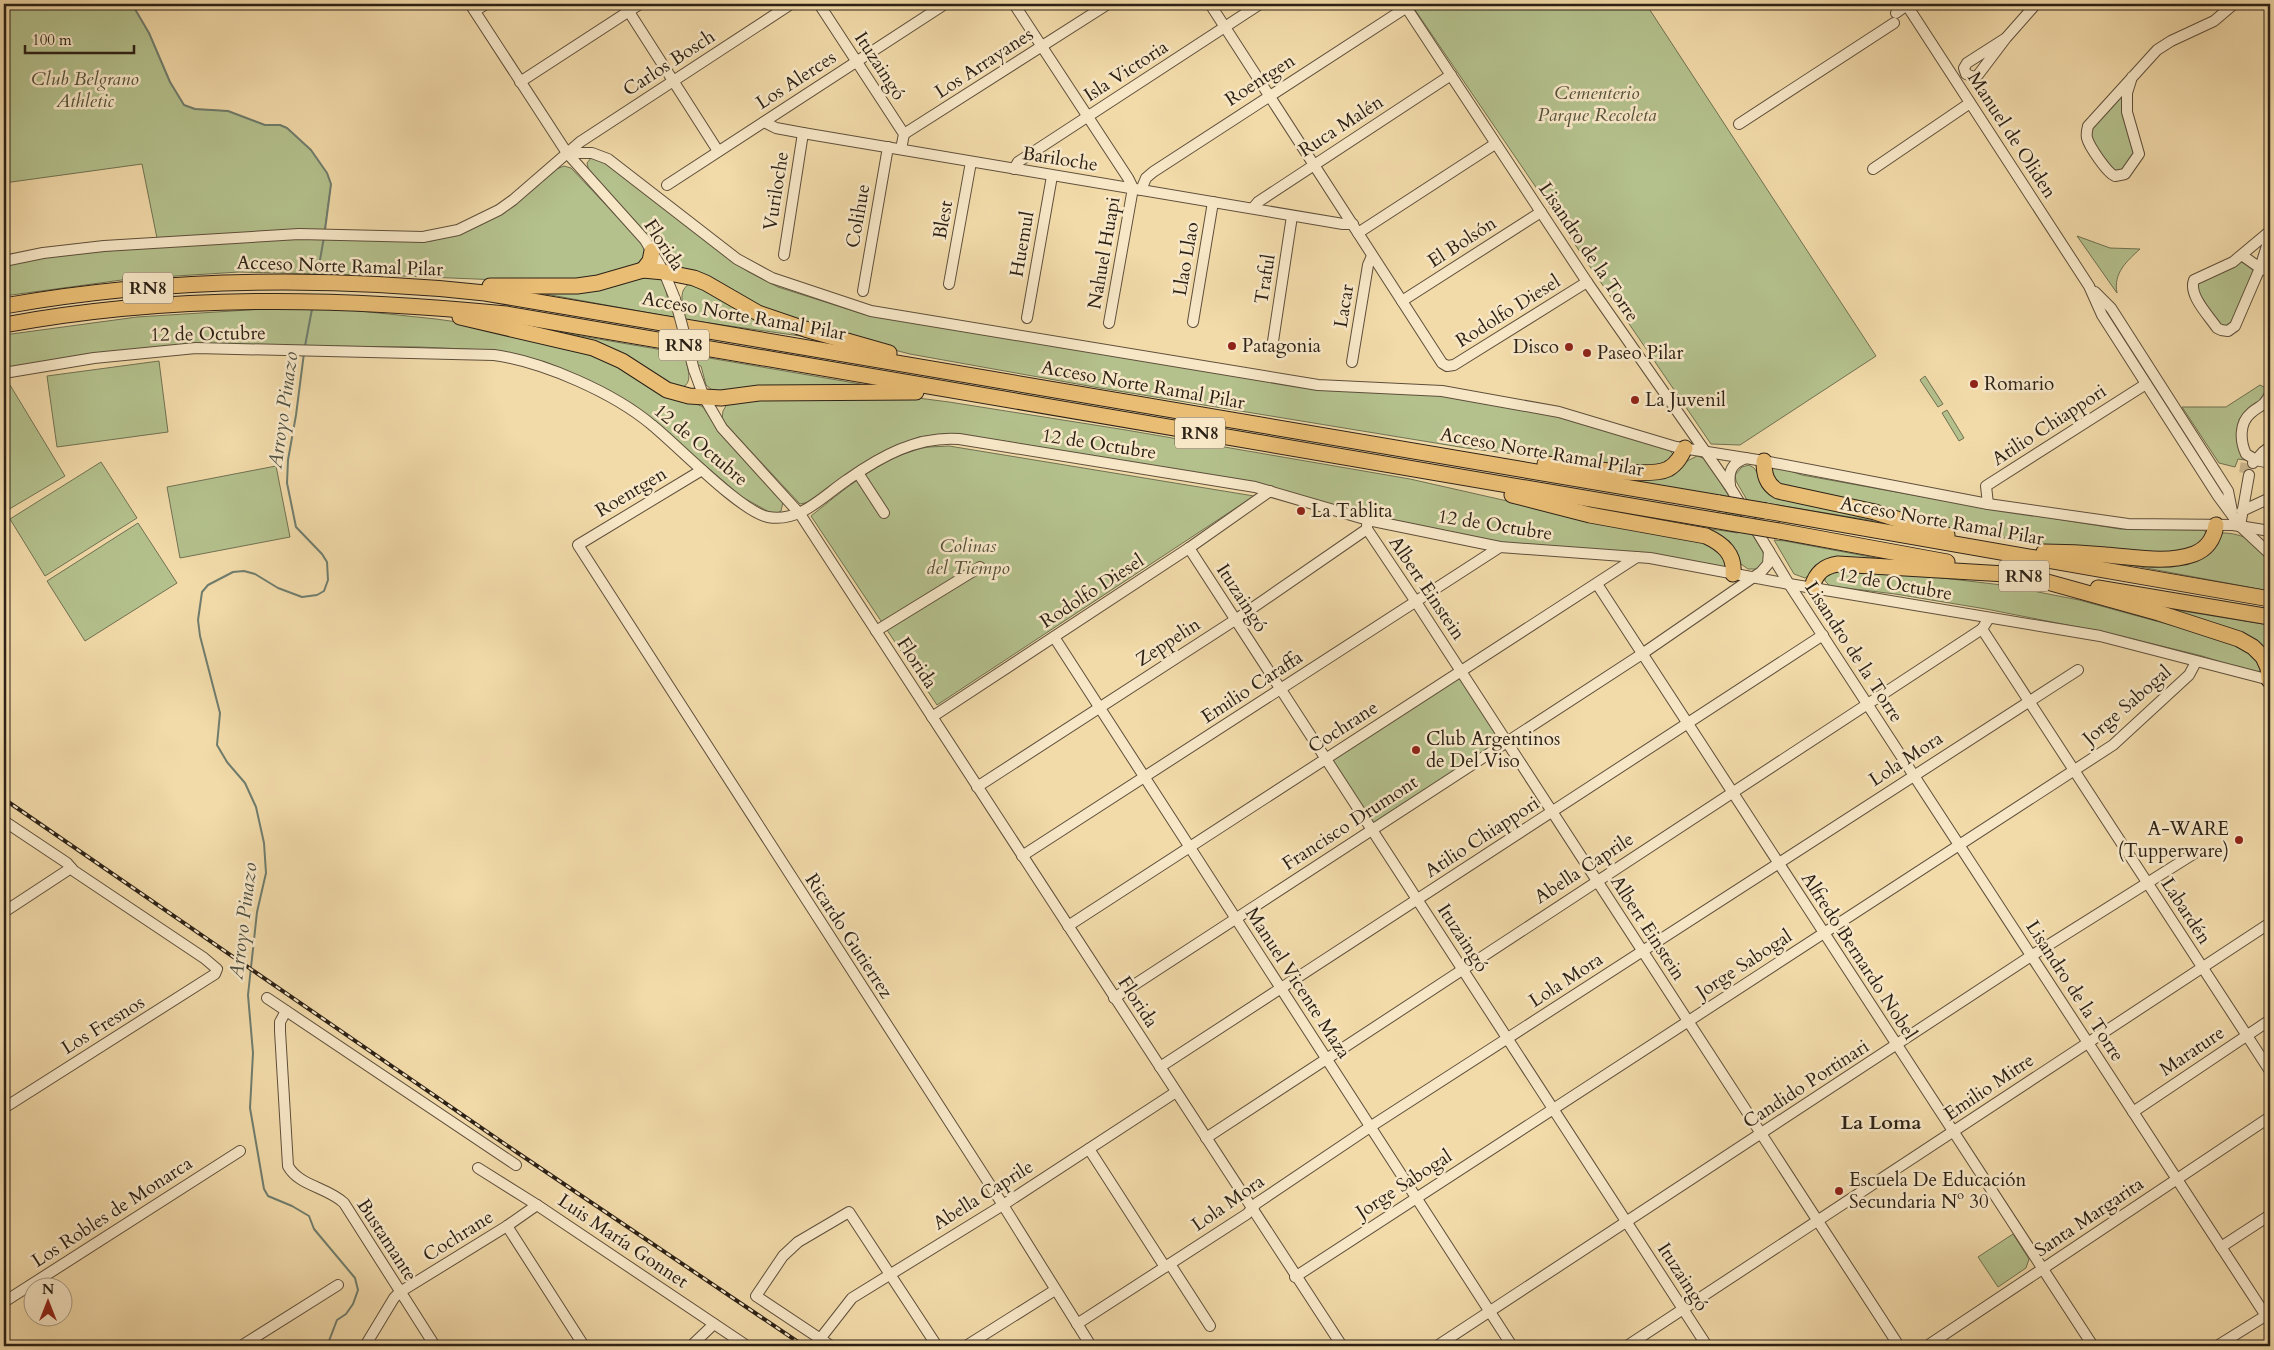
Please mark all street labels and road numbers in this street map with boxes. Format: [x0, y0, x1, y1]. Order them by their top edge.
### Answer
street label: Los Arrayanes [930, 21, 1038, 105]
street label: Carlos Bosch [618, 23, 721, 102]
street label: Ituzaingó [848, 27, 912, 105]
street label: Isla Victoria [1079, 34, 1173, 108]
street label: Los Alerces [751, 44, 841, 116]
street label: Roentgen [1220, 47, 1300, 112]
street label: Manuel de Oliden [1961, 67, 2063, 203]
street label: Ruca Malén [1294, 89, 1388, 163]
street label: Bariloche [1020, 140, 1100, 178]
street label: Vuriloche [757, 150, 795, 232]
street label: Lisandro de la Torre [1533, 177, 1645, 327]
street label: Colihue [840, 182, 876, 250]
street label: Nahuel Huapi [1081, 195, 1127, 311]
street label: Blest [927, 199, 959, 241]
street label: Huemul [1003, 209, 1041, 279]
street label: El Bolsón [1423, 210, 1502, 274]
street label: Florida [638, 214, 690, 276]
street label: Llao Llao [1167, 220, 1205, 298]
street label: Acceso Norte Ramal Pilar [236, 249, 444, 283]
street label: Traful [1248, 252, 1282, 306]
street label: Rodolfo Diesel [1451, 268, 1566, 354]
road number: RN8 [123, 272, 173, 304]
street label: Lacar [1328, 282, 1360, 330]
street label: Acceso Norte Ramal Pilar [640, 285, 848, 347]
street label: 12 de Octubre [150, 320, 266, 348]
road number: RN8 [659, 330, 709, 360]
street label: Acceso Norte Ramal Pilar [1039, 354, 1247, 416]
street label: Atilio Chiappori [1987, 378, 2111, 472]
street label: 12 de Octubre [648, 398, 754, 492]
road number: RN8 [1175, 418, 1225, 448]
street label: Acceso Norte Ramal Pilar [1438, 421, 1646, 483]
street label: 12 de Octubre [1040, 422, 1158, 466]
street label: Roentgen [590, 460, 672, 523]
street label: Acceso Norte Ramal Pilar [1838, 490, 2046, 552]
street label: 12 de Octubre [1436, 503, 1554, 547]
street label: Albert Einstein [1383, 531, 1471, 645]
street label: Rodolfo Diesel [1035, 548, 1149, 634]
street label: Ituzaingó [1210, 559, 1274, 637]
road number: RN8 [1999, 560, 2049, 592]
street label: 12 de Octubre [1836, 561, 1954, 607]
street label: Lisandro de la Torre [1799, 576, 1909, 728]
street label: Zeppelin [1131, 611, 1205, 673]
street label: Florida [891, 632, 943, 694]
street label: Emilio Caraffa [1196, 644, 1308, 730]
street label: Jorge Sabogal [2075, 659, 2177, 753]
street label: Cochrane [1303, 695, 1383, 759]
street label: Lola Mora [1864, 725, 1948, 793]
street label: Francisco Drumont [1277, 769, 1423, 877]
street label: Atilio Chiappori [1420, 790, 1544, 884]
street label: Abella Caprile [1529, 826, 1639, 910]
street label: Alfredo Bernardo Nobel [1795, 867, 1923, 1045]
street label: Ricardo Gutierrez [799, 868, 899, 1004]
street label: Albert Einstein [1604, 871, 1692, 986]
street label: Labardén [2155, 873, 2217, 950]
street label: Ituzaingó [1431, 899, 1495, 977]
street label: Manuel Vicente Maza [1239, 902, 1357, 1064]
street label: Lisandro de la Torre [2020, 915, 2130, 1067]
street label: Jorge Sabogal [1688, 923, 1797, 1006]
street label: Lola Mora [1524, 946, 1608, 1014]
street label: Florida [1112, 971, 1164, 1033]
street label: Los Fresnos [57, 989, 149, 1061]
street label: Marature [2154, 1020, 2230, 1082]
street label: Candido Portinari [1738, 1033, 1874, 1135]
street label: Emilio Mitre [1939, 1047, 2039, 1127]
street label: Jorge Sabogal [1348, 1143, 1457, 1226]
street label: Los Robles de Monarca [27, 1150, 197, 1274]
street label: Abella Caprile [928, 1154, 1038, 1236]
street label: Lola Mora [1186, 1168, 1270, 1238]
street label: Santa Margarita [2029, 1171, 2149, 1263]
street label: Luis María Gonnet [553, 1188, 693, 1294]
street label: Bustamante [351, 1194, 423, 1286]
street label: Cochrane [418, 1204, 498, 1268]
street label: Ituzaingó [1651, 1238, 1715, 1316]

